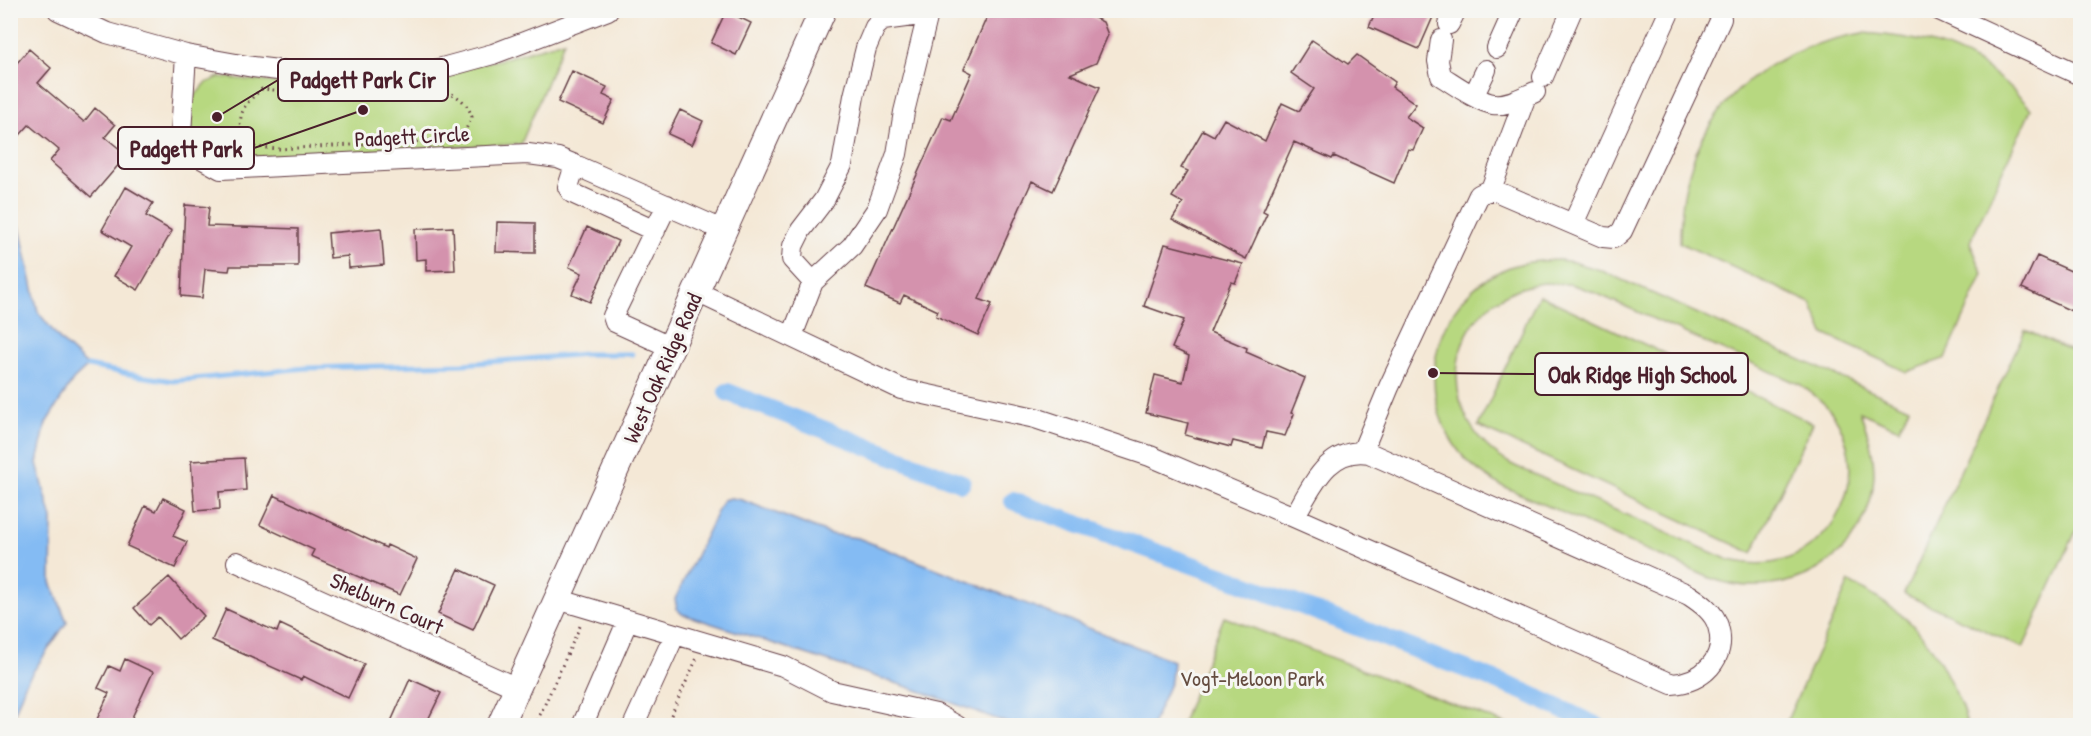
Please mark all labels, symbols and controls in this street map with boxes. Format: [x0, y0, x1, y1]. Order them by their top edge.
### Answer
callout: Padgett Park Cir [278, 59, 448, 101]
text: Padgett Park Cir [290, 63, 437, 96]
street label: Padgett Circle [354, 118, 471, 154]
callout: Padgett Park [118, 127, 254, 169]
text: Padgett Park [130, 132, 242, 165]
street label: West Oak Ridge Road [615, 288, 709, 448]
callout: Oak Ridge High School [1535, 353, 1748, 395]
text: Oak Ridge High School [1548, 358, 1737, 391]
street label: Shelburn Court [326, 565, 449, 641]
park label: Vogt-Meloon Park [1180, 663, 1324, 693]

